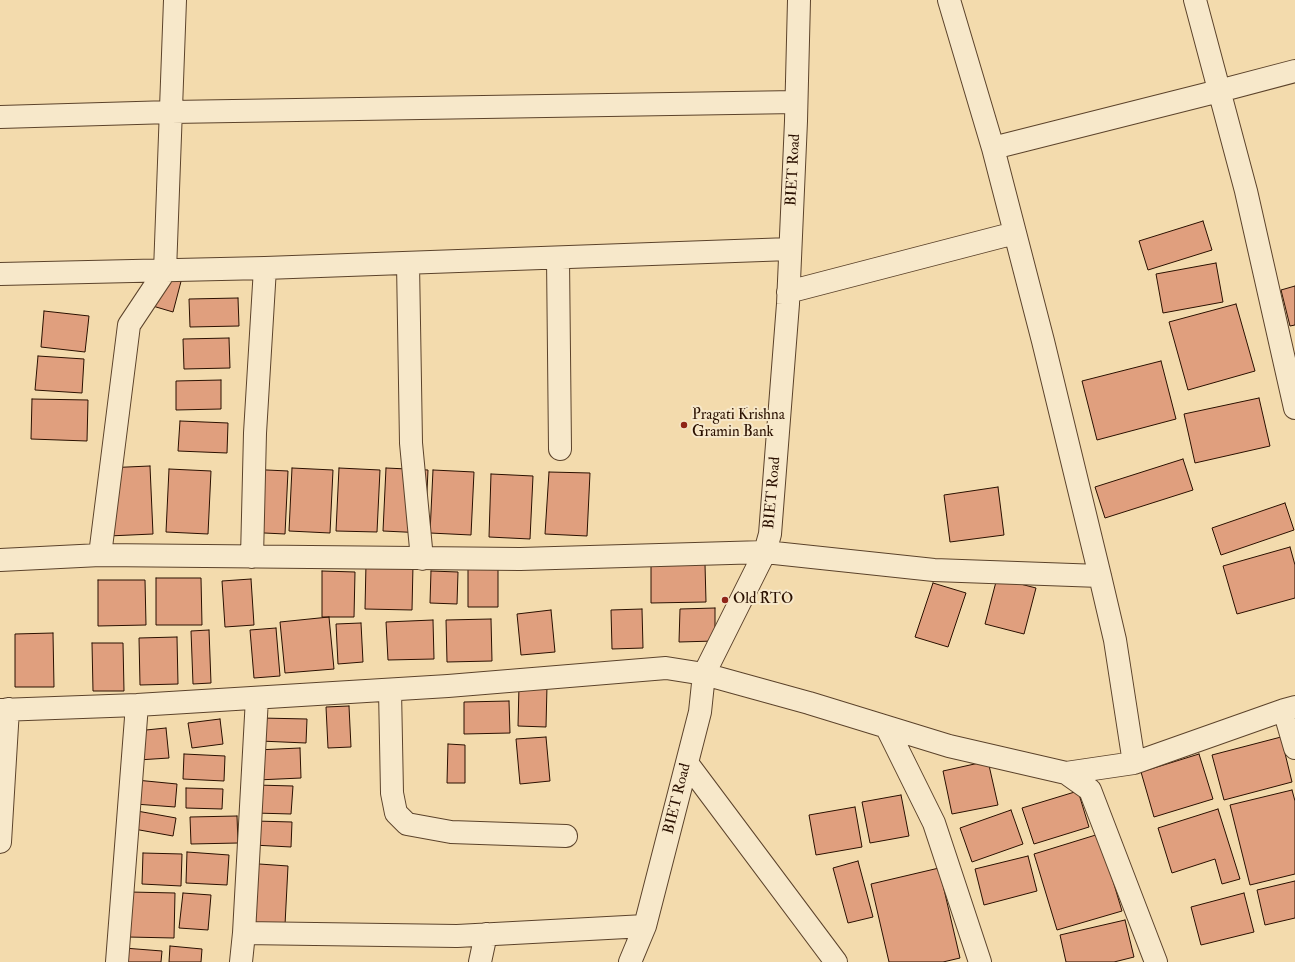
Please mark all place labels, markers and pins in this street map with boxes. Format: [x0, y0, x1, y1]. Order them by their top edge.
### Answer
place label: Pragati Krishna Gramin Bank [692, 407, 785, 442]
marker: Pragati Krishna Gramin Bank [679, 420, 689, 430]
place label: Old RTO [733, 591, 793, 609]
marker: Old RTO [720, 595, 730, 605]

